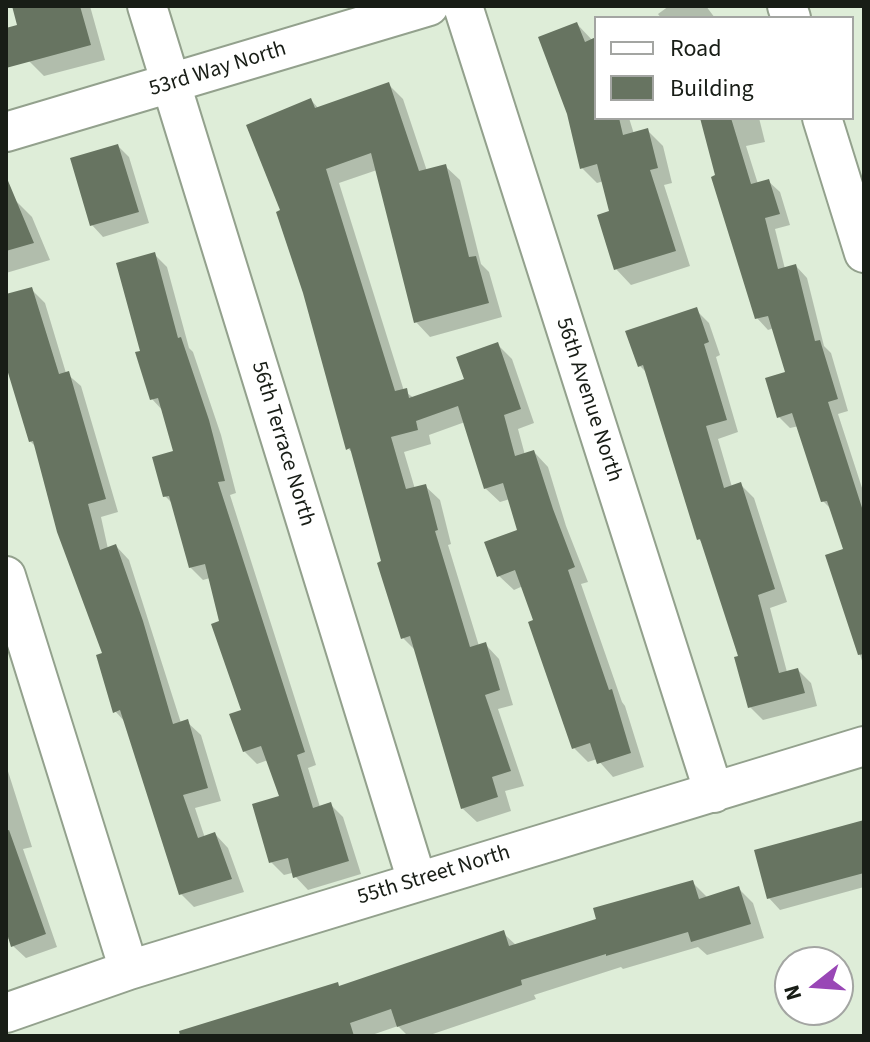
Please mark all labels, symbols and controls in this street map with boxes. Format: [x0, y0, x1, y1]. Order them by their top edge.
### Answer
legend [594, 16, 854, 120]
text: Road [670, 31, 722, 66]
street label: 53rd Way North [146, 37, 290, 103]
text: Building [670, 71, 754, 106]
street label: 56th Avenue North [549, 315, 627, 485]
street label: 56th Terrace North [244, 358, 320, 530]
street label: 55th Street North [354, 840, 514, 912]
north arrow [774, 946, 854, 1026]
text: N [776, 981, 810, 1004]

